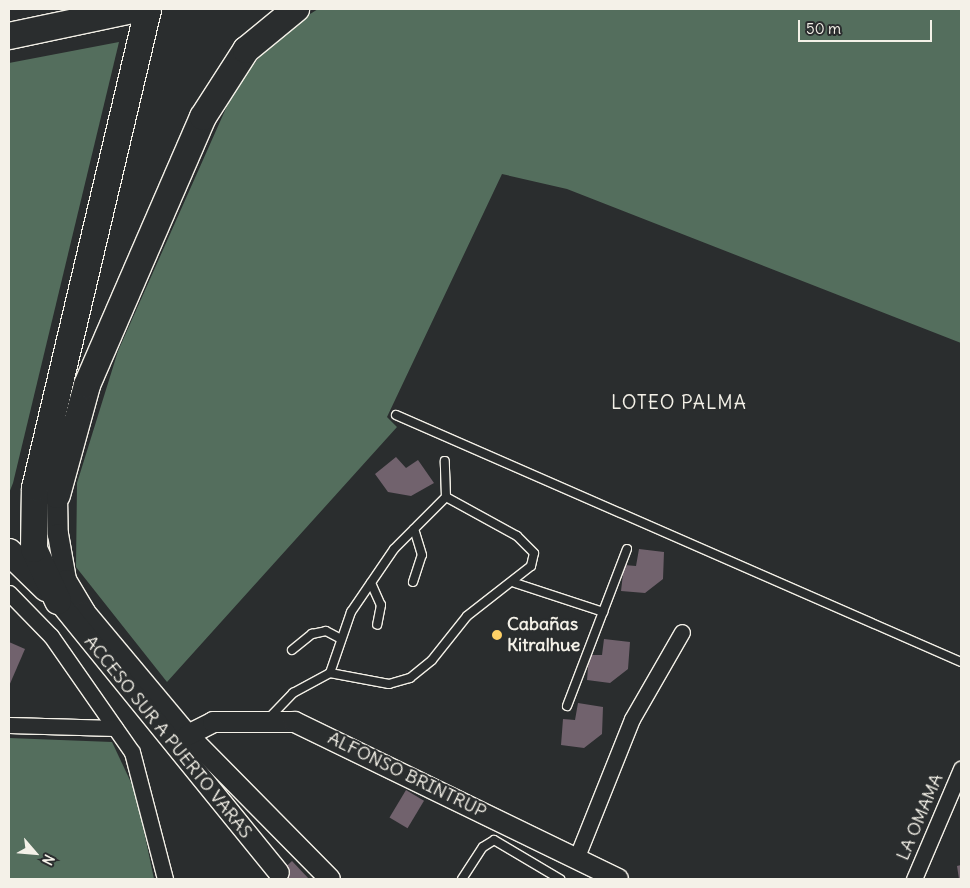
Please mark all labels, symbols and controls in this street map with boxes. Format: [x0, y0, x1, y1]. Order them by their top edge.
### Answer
scale bar [800, 10, 934, 42]
text: 50 m [806, 19, 841, 38]
district label: LOTEO PALMA [610, 392, 748, 414]
place label: Cabañas Kitralhue [507, 614, 580, 656]
marker: Cabañas Kitralhue [491, 629, 503, 641]
street label: ACCESO SUR A PUERTO VARAS [80, 631, 256, 843]
street label: ALFONSO BRINTRUP [324, 727, 490, 823]
street label: LA OMAMA [892, 770, 948, 864]
north arrow [10, 828, 60, 878]
text: N [38, 851, 59, 868]

